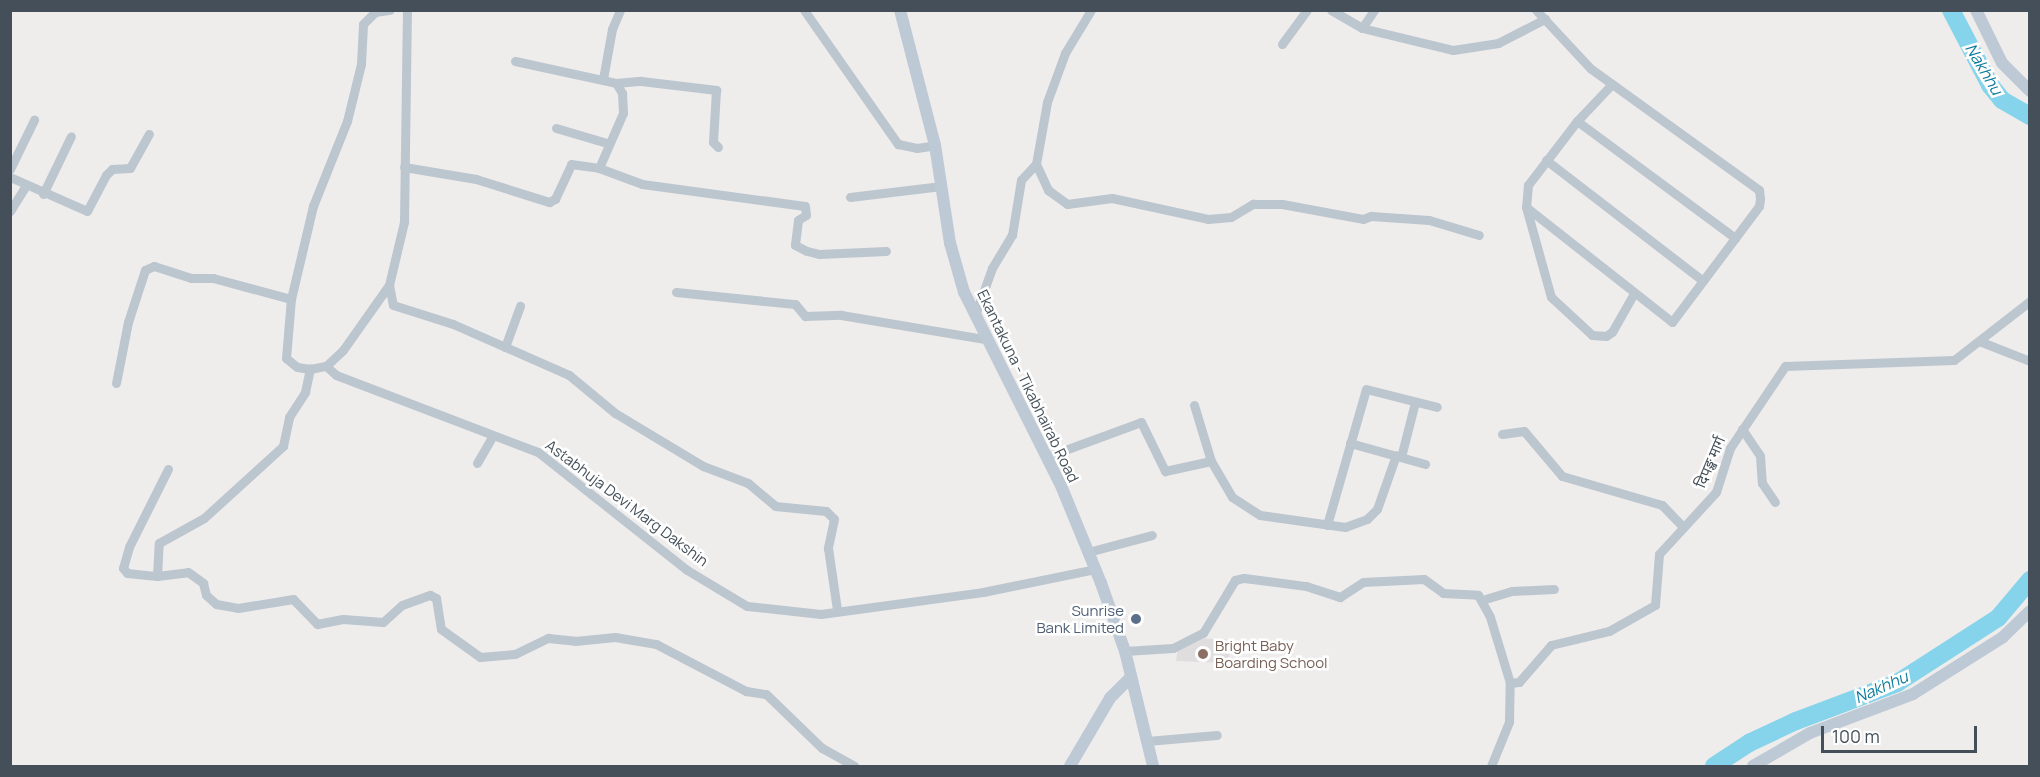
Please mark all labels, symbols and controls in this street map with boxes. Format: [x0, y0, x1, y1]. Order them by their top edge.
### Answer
water label: Nakhhu [1961, 40, 2007, 98]
street label: Ekantakuna - Tikabhairab Road [973, 287, 1083, 485]
street label: दिपङ्ख मार्ग [1691, 434, 1729, 490]
street label: Astabhuja Devi Marg Dakshin [542, 436, 712, 570]
place label: Sunrise Bank Limited [1036, 601, 1124, 636]
marker: Sunrise Bank Limited [1129, 612, 1143, 626]
place label: Bright Baby Boarding School [1215, 636, 1328, 671]
marker: Bright Baby Boarding School [1196, 647, 1210, 661]
water label: Nakhhu [1851, 667, 1911, 707]
scale bar [1824, 714, 1980, 752]
text: 100 m [1832, 724, 1880, 748]

